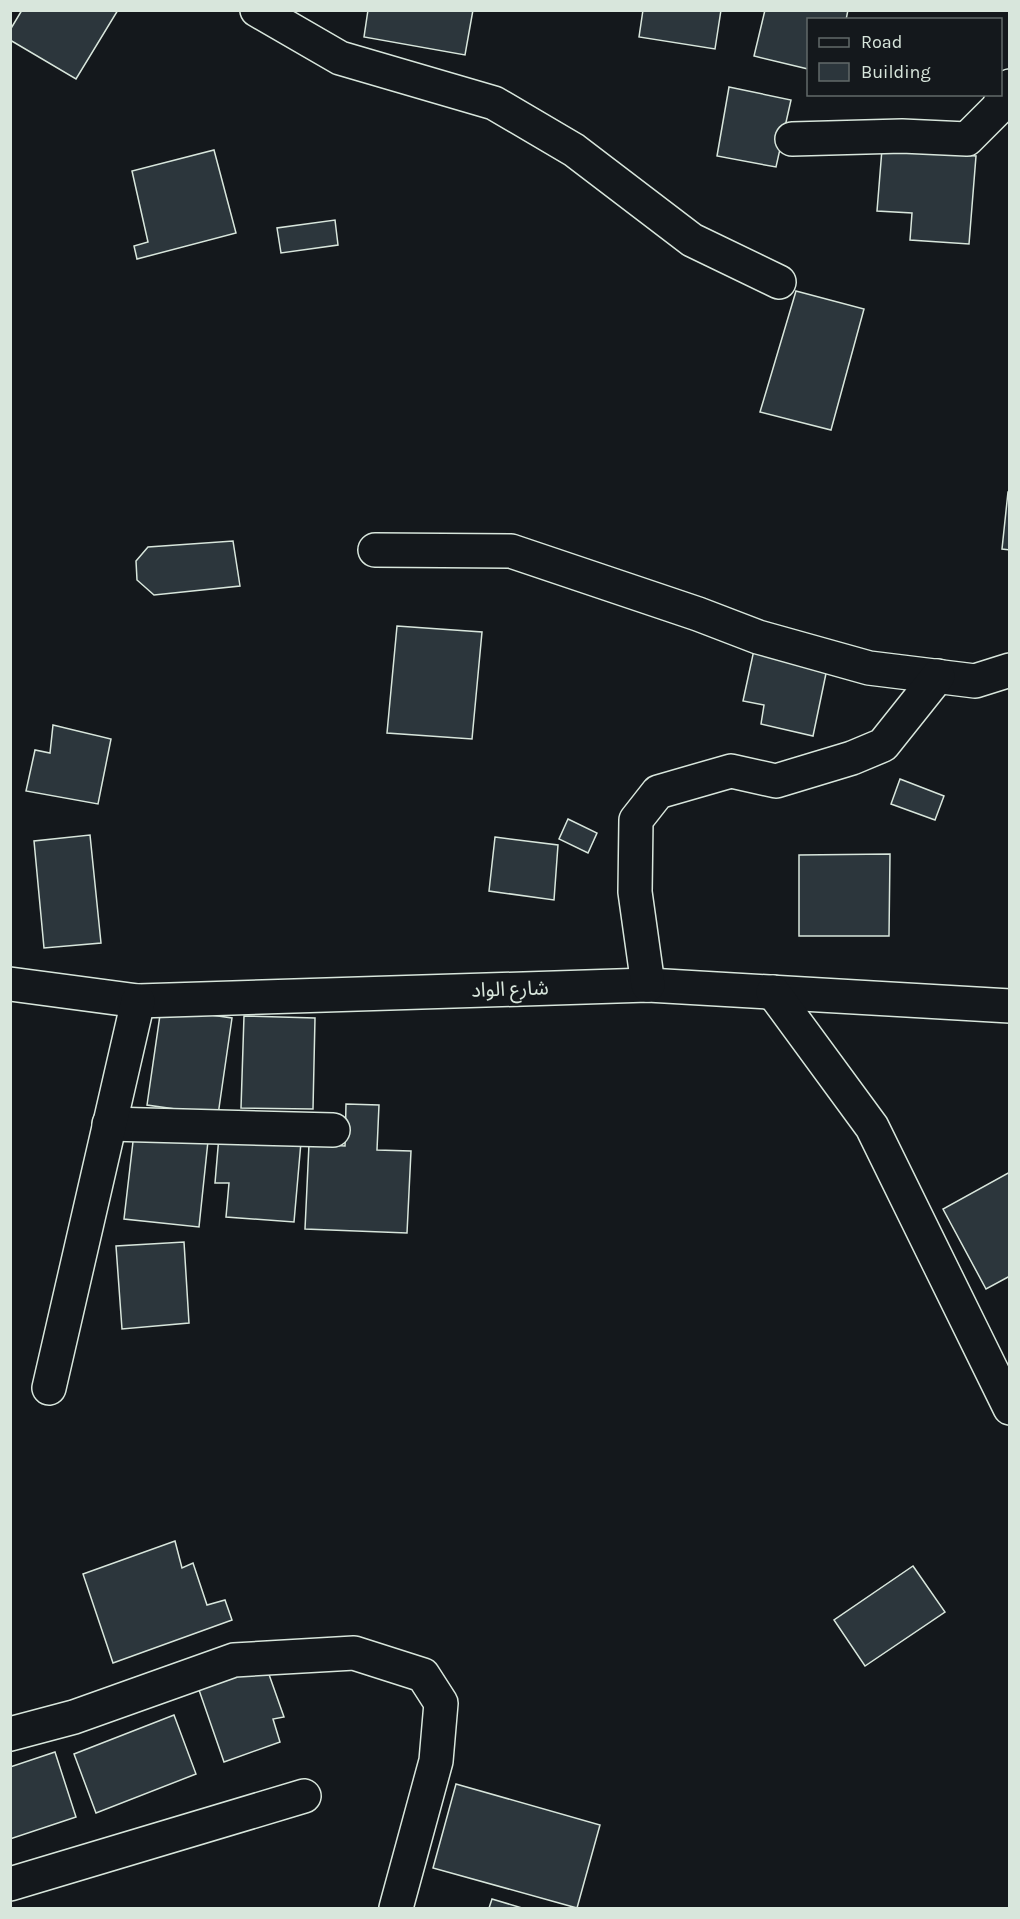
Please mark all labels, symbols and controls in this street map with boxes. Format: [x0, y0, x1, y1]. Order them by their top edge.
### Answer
legend [807, 18, 1002, 96]
text: Road [861, 31, 902, 53]
text: Building [861, 61, 931, 83]
street label: شارع الواد [471, 976, 549, 1005]

